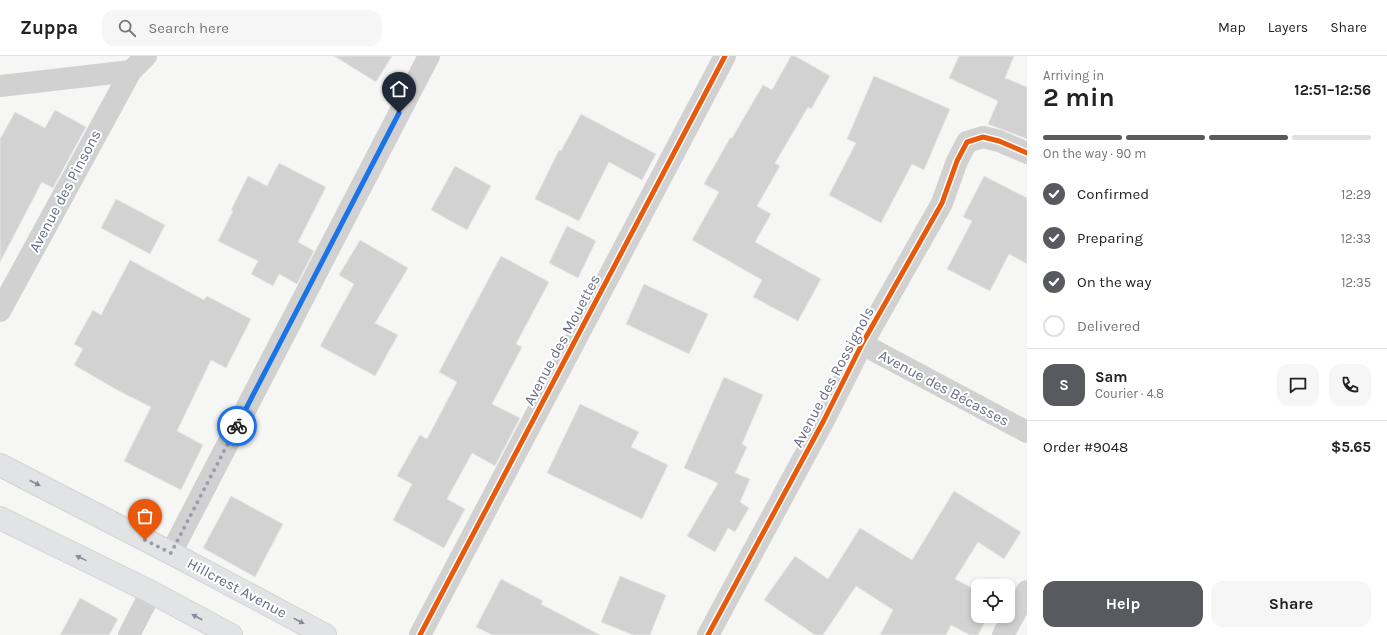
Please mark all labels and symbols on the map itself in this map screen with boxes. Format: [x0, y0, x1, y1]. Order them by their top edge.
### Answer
pin [382, 72, 416, 113]
street label: Avenue des Pinsons [25, 127, 105, 255]
street label: Avenue des Mouettes [520, 272, 604, 408]
street label: Avenue des Rossignols [788, 304, 878, 450]
street label: Avenue des Bécasses [876, 346, 1012, 430]
courier [217, 406, 257, 446]
one-way arrow [29, 480, 40, 486]
pin [128, 499, 162, 540]
street label: Hillcrest Avenue [184, 554, 290, 622]
one-way arrow [75, 555, 87, 561]
one-way arrow [191, 613, 203, 620]
one-way arrow [293, 618, 305, 624]

